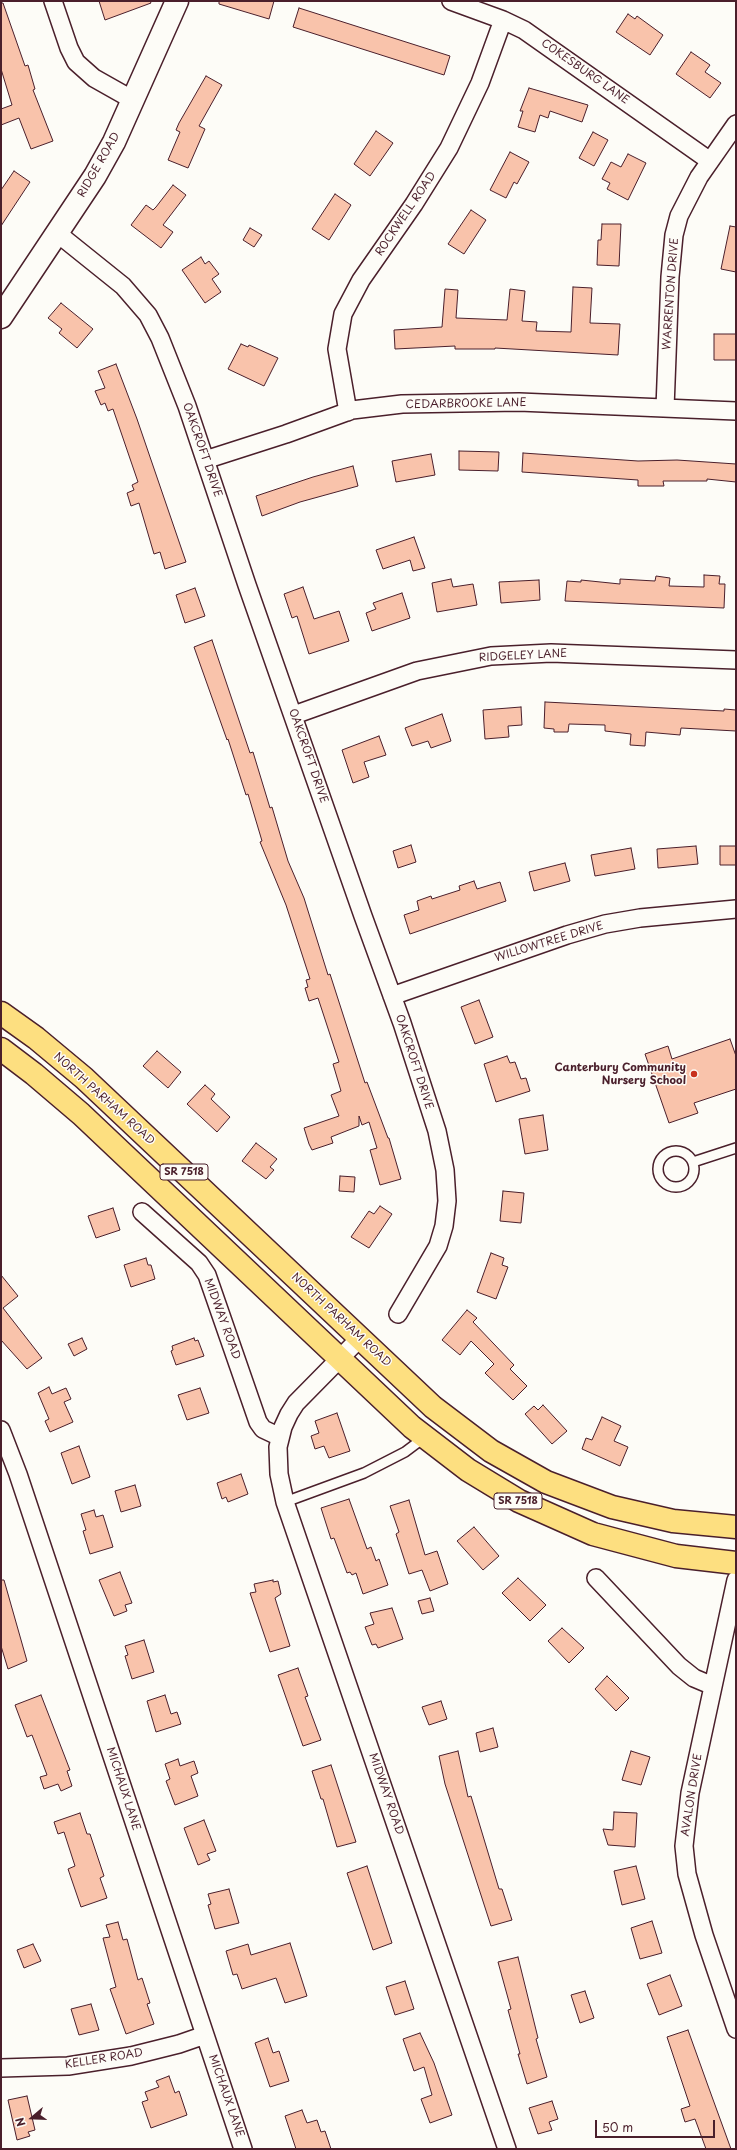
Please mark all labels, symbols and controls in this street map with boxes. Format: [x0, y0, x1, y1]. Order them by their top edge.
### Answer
street label: COKESBURG LANE [538, 37, 632, 107]
street label: RIDGE ROAD [75, 130, 123, 200]
street label: ROCKWELL ROAD [373, 169, 439, 259]
street label: WARRENTON DRIVE [660, 237, 682, 351]
street label: CEDARBROOKE LANE [405, 396, 527, 412]
street label: OAKCROFT DRIVE [180, 401, 224, 499]
street label: RIDGELEY LANE [478, 647, 568, 665]
street label: OAKCROFT DRIVE [286, 707, 330, 805]
street label: WILLOWTREE DRIVE [493, 919, 605, 965]
street label: OAKCROFT DRIVE [392, 1013, 436, 1111]
street label: NORTH PARHAM ROAD [51, 1050, 157, 1148]
place label: Canterbury Community Nursery School [554, 1061, 686, 1087]
marker: Canterbury Community Nursery School [689, 1069, 699, 1079]
road number: SR 7518 [160, 1164, 208, 1180]
street label: NORTH PARHAM ROAD [289, 1270, 393, 1370]
street label: MIDWAY ROAD [201, 1277, 243, 1361]
road number: SR 7518 [494, 1493, 542, 1509]
street label: MICHAUX LANE [103, 1746, 143, 1832]
street label: MIDWAY ROAD [366, 1751, 406, 1837]
street label: AVALON DRIVE [679, 1753, 705, 1837]
street label: KELLER ROAD [64, 2046, 144, 2072]
street label: MICHAUX LANE [206, 2053, 246, 2139]
north arrow [12, 2098, 52, 2138]
scale bar [597, 2112, 717, 2138]
text: N [11, 2115, 30, 2129]
text: 50 m [602, 2118, 633, 2136]

